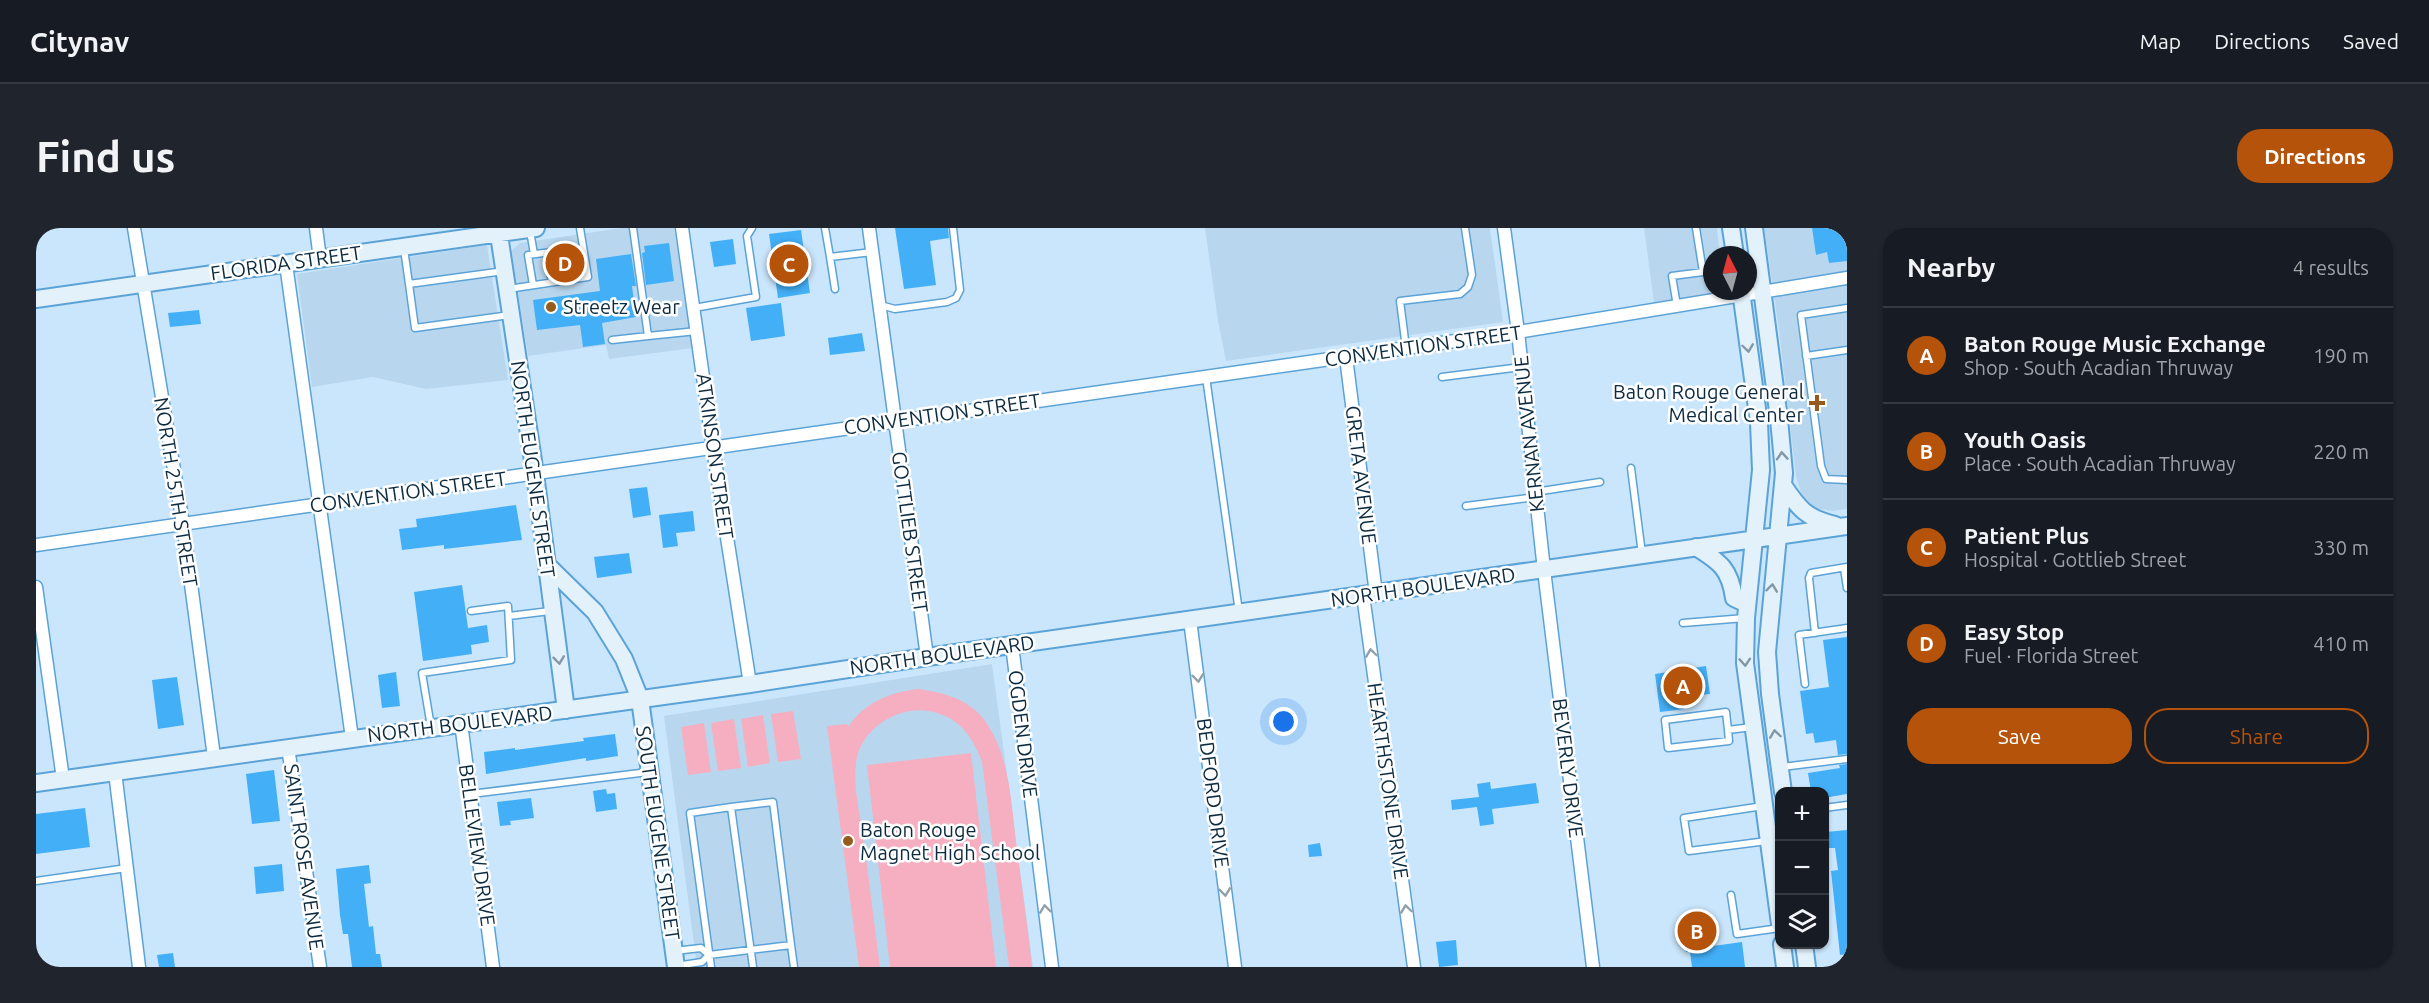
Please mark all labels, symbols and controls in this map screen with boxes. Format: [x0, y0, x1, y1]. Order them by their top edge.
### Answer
text: Citynav [30, 26, 129, 57]
text: Map [2140, 29, 2181, 53]
text: Directions [2214, 29, 2310, 53]
text: Saved [2343, 29, 2399, 53]
button: Directions [2237, 129, 2393, 183]
text: Find us [36, 133, 175, 180]
pin: D [546, 240, 584, 285]
street label: FLORIDA STREET [209, 241, 363, 284]
pin: C [770, 242, 808, 286]
north arrow [1703, 246, 1757, 300]
text: Nearby [1907, 253, 1995, 282]
text: 4 results [2293, 256, 2369, 279]
place label: Streetz Wear [563, 295, 680, 318]
marker: Streetz Wear [544, 300, 558, 314]
street label: CONVENTION STREET [1323, 320, 1523, 371]
text: Baton Rouge Music Exchange [1964, 331, 2266, 356]
one-way arrow [1742, 343, 1754, 352]
text: A [1919, 344, 1934, 367]
text: 190 m [2313, 344, 2369, 367]
street label: KERNAN AVENUE [1509, 355, 1548, 513]
text: Shop · South Acadian Thruway [1964, 356, 2233, 379]
street label: NORTH EUGENE STREET [507, 359, 560, 579]
street label: ATKINSON STREET [692, 372, 739, 540]
place label: Baton Rouge General Medical Center [1613, 380, 1804, 426]
street label: CONVENTION STREET [842, 388, 1042, 439]
marker: Baton Rouge General Medical Center [1808, 394, 1826, 412]
street label: NORTH 25TH STREET [150, 395, 203, 588]
street label: GRETA AVENUE [1342, 404, 1381, 546]
text: Youth Oasis [1964, 427, 2086, 452]
text: B [1920, 440, 1933, 463]
text: 220 m [2313, 440, 2369, 463]
street label: GOTTLIEB STREET [888, 450, 933, 614]
one-way arrow [1776, 452, 1789, 461]
text: Place · South Acadian Thruway [1964, 452, 2236, 475]
street label: CONVENTION STREET [308, 466, 508, 517]
text: Patient Plus [1964, 523, 2089, 548]
text: C [1920, 536, 1933, 559]
text: 330 m [2313, 536, 2369, 559]
text: Hospital · Gottlieb Street [1964, 548, 2186, 571]
street label: NORTH BOULEVARD [1329, 562, 1517, 611]
one-way arrow [1766, 583, 1778, 593]
text: Easy Stop [1964, 619, 2064, 644]
street label: NORTH BOULEVARD [848, 630, 1036, 679]
text: D [1919, 632, 1934, 655]
text: 410 m [2313, 632, 2369, 655]
text: Fuel · Florida Street [1964, 644, 2138, 667]
one-way arrow [1365, 649, 1378, 658]
one-way arrow [553, 656, 565, 665]
one-way arrow [1739, 658, 1752, 667]
pin: A [1664, 664, 1702, 708]
street label: OGDEN DRIVE [1004, 669, 1043, 799]
one-way arrow [1191, 673, 1203, 682]
street label: HEARTHSTONE DRIVE [1363, 681, 1414, 881]
street label: BEVERLY DRIVE [1549, 697, 1588, 839]
street label: NORTH BOULEVARD [366, 701, 554, 746]
your location [1269, 707, 1298, 736]
button: Save [1907, 708, 2132, 764]
button: Share [2144, 708, 2369, 764]
street label: BEDFORD DRIVE [1193, 717, 1234, 869]
street label: SOUTH EUGENE STREET [632, 724, 685, 942]
one-way arrow [1770, 729, 1782, 738]
street label: SAINT ROSE AVENUE [280, 762, 329, 952]
street label: BELLEVIEW DRIVE [455, 762, 500, 927]
map controls [1775, 787, 1829, 949]
button: + [1775, 787, 1829, 841]
place label: Baton Rouge Magnet High School [860, 818, 1040, 864]
marker: Baton Rouge Magnet High School [841, 834, 855, 848]
button: − [1775, 841, 1829, 895]
one-way arrow [1219, 887, 1231, 897]
button: layers [1775, 895, 1829, 949]
one-way arrow [1039, 904, 1051, 914]
one-way arrow [1400, 904, 1412, 914]
pin: B [1678, 908, 1716, 954]

